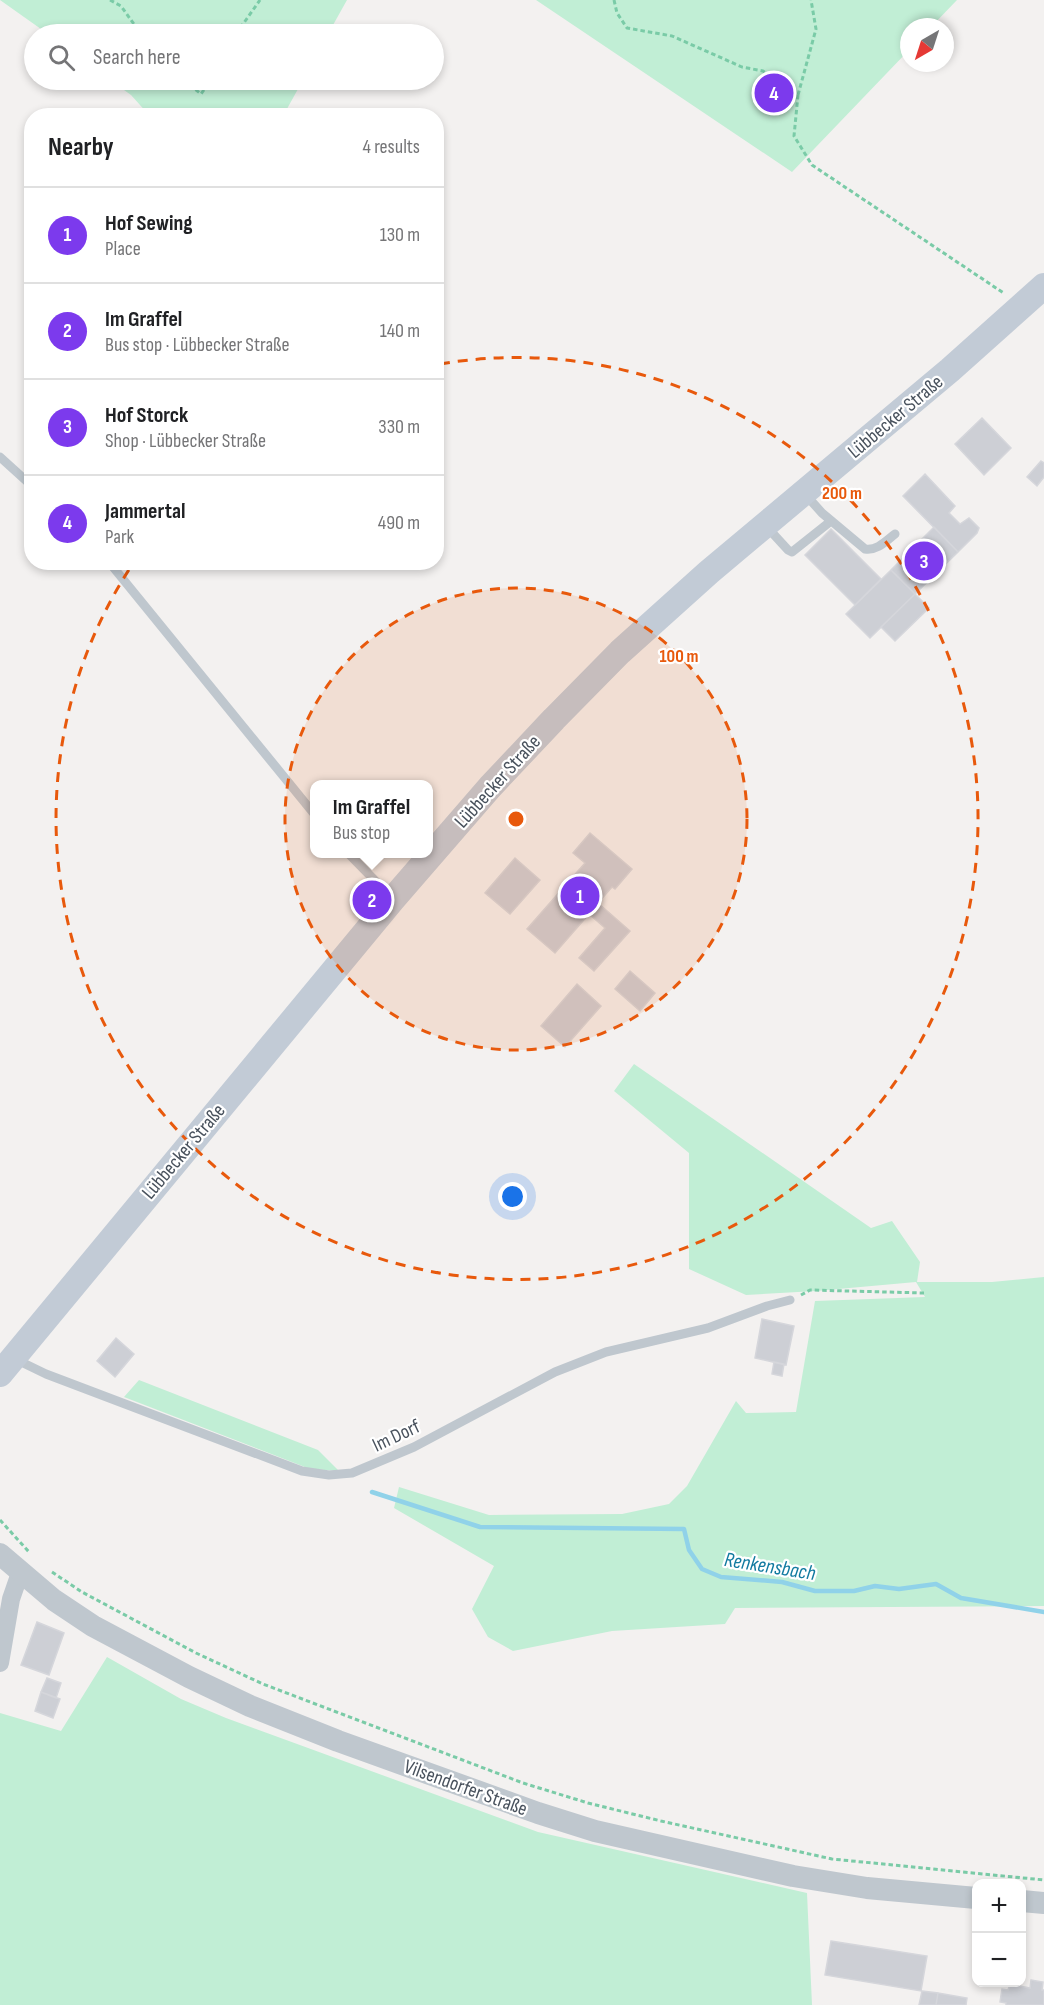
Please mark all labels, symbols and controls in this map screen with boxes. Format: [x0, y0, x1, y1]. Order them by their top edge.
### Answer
north arrow [900, 18, 954, 72]
search box [24, 24, 444, 90]
icon: search [45, 41, 78, 74]
text: Search here [93, 44, 180, 71]
pin: 4 [754, 70, 794, 116]
text: Nearby [48, 132, 114, 163]
text: 4 results [363, 135, 420, 159]
text: Hof Sewing [105, 210, 193, 237]
text: 1 [64, 223, 71, 247]
text: 130 m [380, 223, 420, 247]
text: Place [105, 237, 141, 261]
text: Im Graffel [105, 306, 182, 333]
text: 2 [63, 319, 72, 343]
text: 140 m [380, 319, 420, 343]
text: Bus stop · Lübbecker Straße [105, 333, 290, 357]
street label: Lübbecker Straße [843, 370, 948, 464]
text: Hof Storck [105, 402, 188, 429]
text: 3 [63, 415, 72, 439]
text: 330 m [378, 415, 420, 439]
text: Shop · Lübbecker Straße [105, 429, 266, 453]
text: 200 m [822, 483, 862, 504]
text: Jammertal [105, 498, 185, 525]
text: 4 [63, 511, 72, 535]
text: 490 m [378, 511, 420, 535]
text: Park [105, 525, 134, 549]
pin: 3 [904, 538, 944, 584]
text: 100 m [660, 646, 699, 667]
street label: Lübbecker Straße [450, 730, 546, 833]
popup [310, 780, 433, 858]
text: Im Graffel [333, 794, 410, 821]
centre of rings [506, 809, 526, 829]
text: Bus stop [333, 821, 390, 845]
pin: 1 [560, 874, 600, 918]
pin: 2 [352, 878, 392, 922]
street label: Lübbecker Straße [137, 1099, 231, 1204]
your location [498, 1182, 527, 1211]
street label: Im Dorf [369, 1414, 424, 1457]
water label: Renkensbach [722, 1547, 818, 1586]
street label: Vilsendorfer Straße [401, 1755, 531, 1821]
map controls [972, 1879, 1026, 1987]
button: + [972, 1879, 1026, 1933]
button: − [972, 1933, 1026, 1987]

